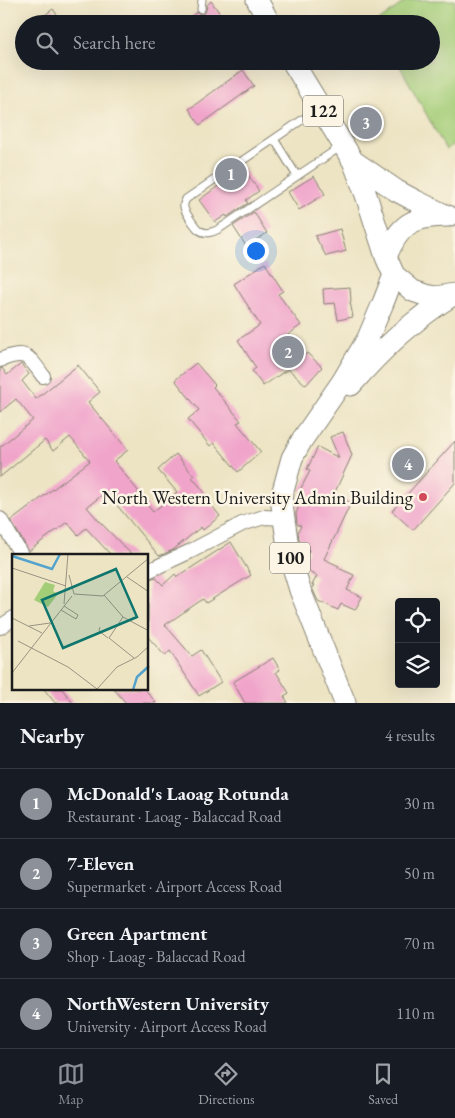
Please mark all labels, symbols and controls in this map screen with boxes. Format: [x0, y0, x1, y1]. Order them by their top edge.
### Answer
search box [15, 15, 440, 70]
icon: search [33, 29, 61, 57]
text: Search here [73, 30, 155, 55]
road number: 122 [303, 95, 343, 126]
pin: 3 [350, 104, 382, 142]
pin: 1 [215, 155, 247, 193]
your location [243, 238, 269, 264]
pin: 2 [272, 333, 304, 371]
pin: 4 [392, 445, 424, 483]
place label: North Western University Admin Building [102, 485, 414, 510]
marker: North Western University Admin Building [417, 491, 429, 503]
road number: 100 [270, 542, 310, 574]
inset map [12, 554, 149, 690]
map controls [395, 598, 440, 688]
button: locate [395, 598, 440, 643]
button: layers [395, 643, 440, 688]
text: Nearby [20, 722, 84, 749]
text: 4 results [385, 725, 435, 746]
text: McDonald's Laoag Rotunda [67, 781, 289, 806]
text: 1 [32, 793, 40, 814]
text: 30 m [404, 793, 435, 814]
text: Restaurant · Laoag - Balaccad Road [67, 806, 282, 827]
text: 7-Eleven [67, 851, 134, 876]
text: 2 [32, 863, 40, 884]
text: 50 m [404, 863, 435, 884]
text: Supermarket · Airport Access Road [67, 876, 282, 897]
text: Green Apartment [67, 921, 207, 946]
text: 3 [32, 933, 40, 954]
text: 70 m [404, 933, 435, 954]
text: Shop · Laoag - Balaccad Road [67, 946, 246, 967]
text: NorthWestern University [67, 991, 269, 1016]
text: 4 [32, 1003, 40, 1024]
text: 110 m [396, 1003, 435, 1024]
text: University · Airport Access Road [67, 1016, 267, 1037]
tab: Map [57, 1060, 85, 1108]
tab: Directions [198, 1060, 255, 1108]
tab: Saved [368, 1060, 398, 1108]

